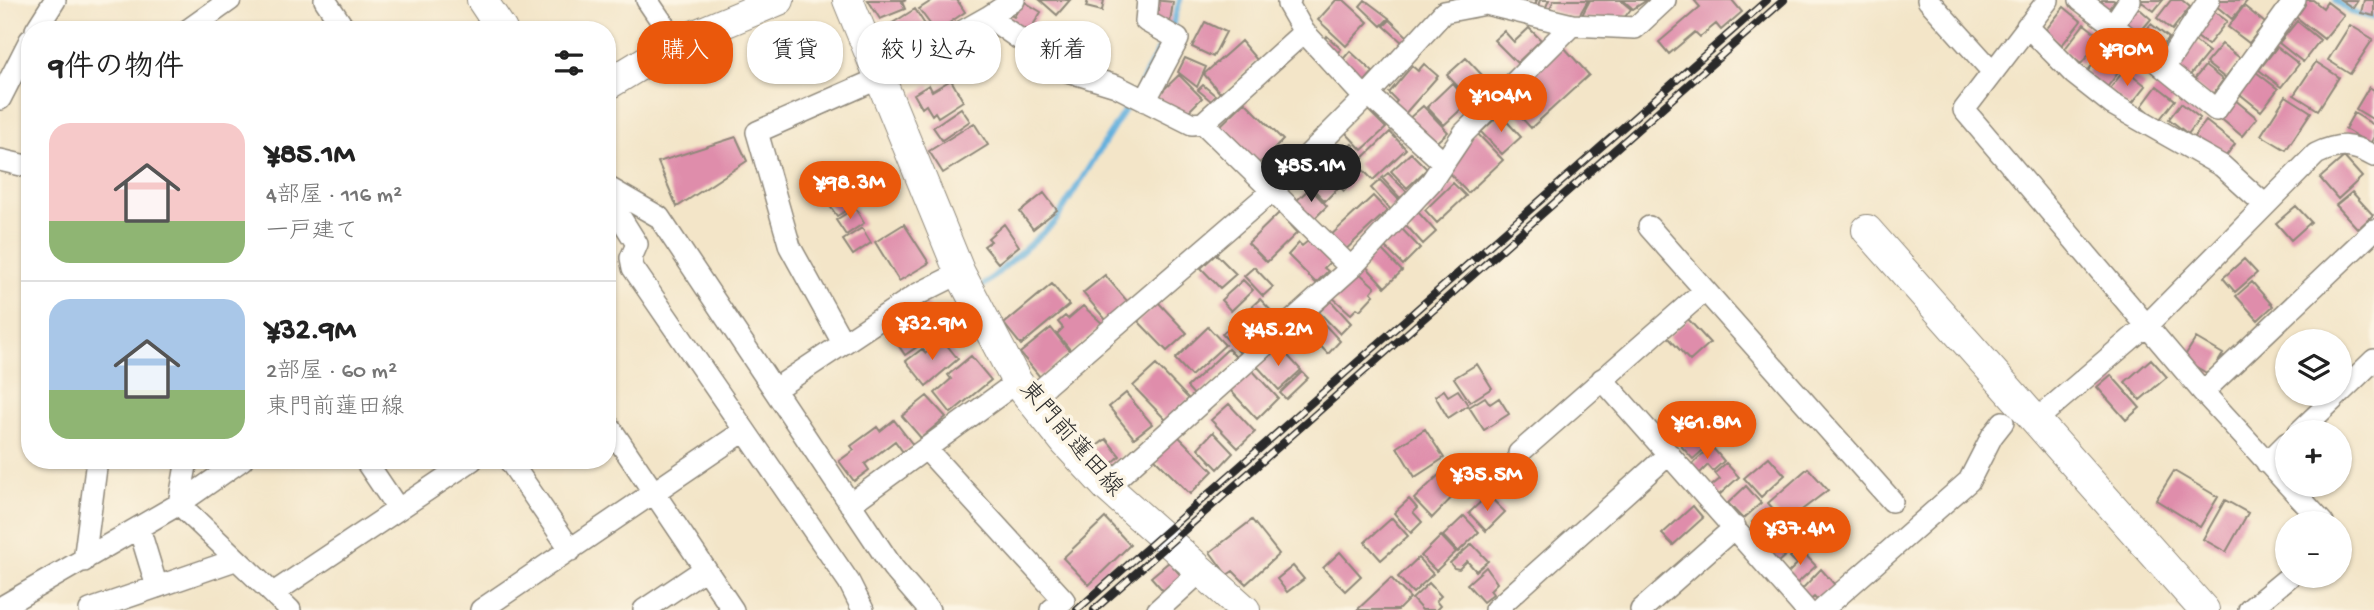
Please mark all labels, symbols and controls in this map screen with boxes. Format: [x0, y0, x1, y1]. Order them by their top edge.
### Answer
chip: 購入 [637, 21, 733, 84]
chip: 賃貸 [747, 21, 843, 84]
chip: 絞り込み [857, 21, 1001, 84]
chip: 新着 [1015, 21, 1111, 84]
pin: ¥90M [2086, 28, 2168, 88]
text: ¥90M [2101, 37, 2153, 64]
icon: filters [550, 44, 588, 82]
text: 9件の物件 [49, 52, 184, 87]
pin: ¥104M [1452, 74, 1550, 134]
text: ¥104M [1471, 83, 1531, 110]
text: ¥85.1M [266, 139, 354, 174]
pin: ¥85.1M [1254, 144, 1368, 204]
icon: home [105, 151, 189, 235]
text: ¥85.1M [1277, 153, 1345, 180]
pin: ¥98.3M [793, 162, 907, 221]
text: ¥98.3M [815, 170, 885, 197]
text: 4部屋 · 116 m² [266, 183, 402, 210]
text: 一戸建て [266, 219, 358, 246]
pin: ¥32.9M [875, 302, 989, 362]
pin: ¥45.2M [1221, 308, 1335, 368]
text: ¥32.9M [898, 311, 966, 338]
text: ¥32.9M [266, 315, 355, 350]
text: ¥45.2M [1244, 317, 1312, 344]
icon: home [105, 327, 189, 411]
map controls [2275, 329, 2352, 588]
button: layers [2275, 329, 2352, 406]
text: 2部屋 · 60 m² [266, 359, 397, 386]
street label: 東門前蓮田線 [1012, 375, 1129, 504]
text: 東門前蓮田線 [266, 395, 404, 422]
pin: ¥61.8M [1650, 402, 1764, 461]
text: ¥61.8M [1673, 410, 1741, 437]
button: + [2275, 420, 2352, 497]
pin: ¥35.5M [1430, 454, 1544, 513]
text: ¥35.5M [1452, 462, 1522, 489]
pin: ¥37.4M [1743, 508, 1857, 567]
button: − [2275, 511, 2352, 588]
text: ¥37.4M [1766, 516, 1834, 543]

